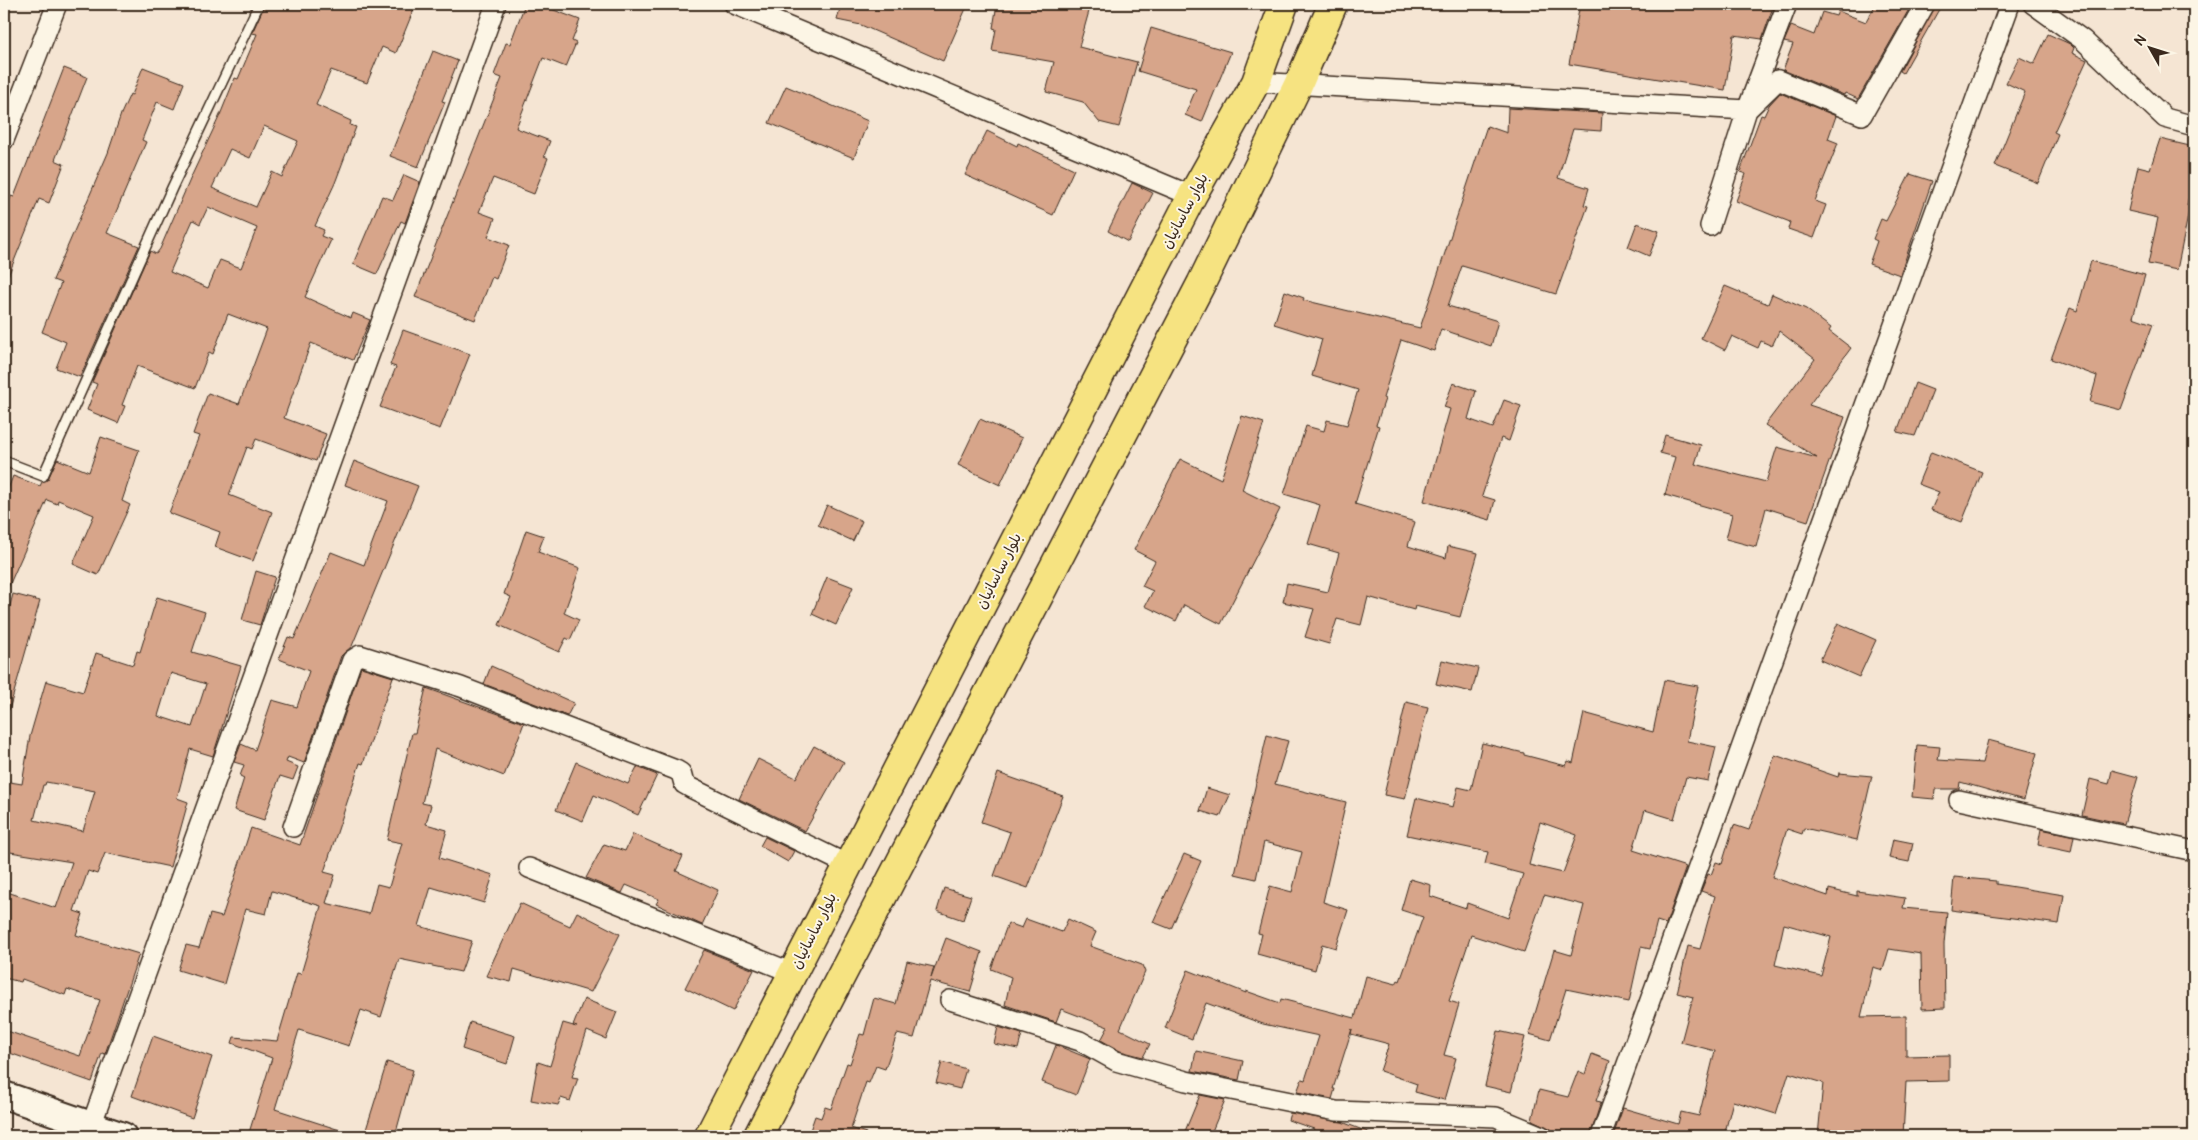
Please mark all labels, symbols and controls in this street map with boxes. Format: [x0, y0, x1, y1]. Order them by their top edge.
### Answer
north arrow [2126, 22, 2176, 72]
text: N [2131, 31, 2150, 49]
street label: بلوار ساسانیان [1157, 170, 1213, 252]
street label: بلوار ساسانیان [972, 530, 1026, 612]
street label: بلوار ساسانیان [787, 890, 841, 972]

